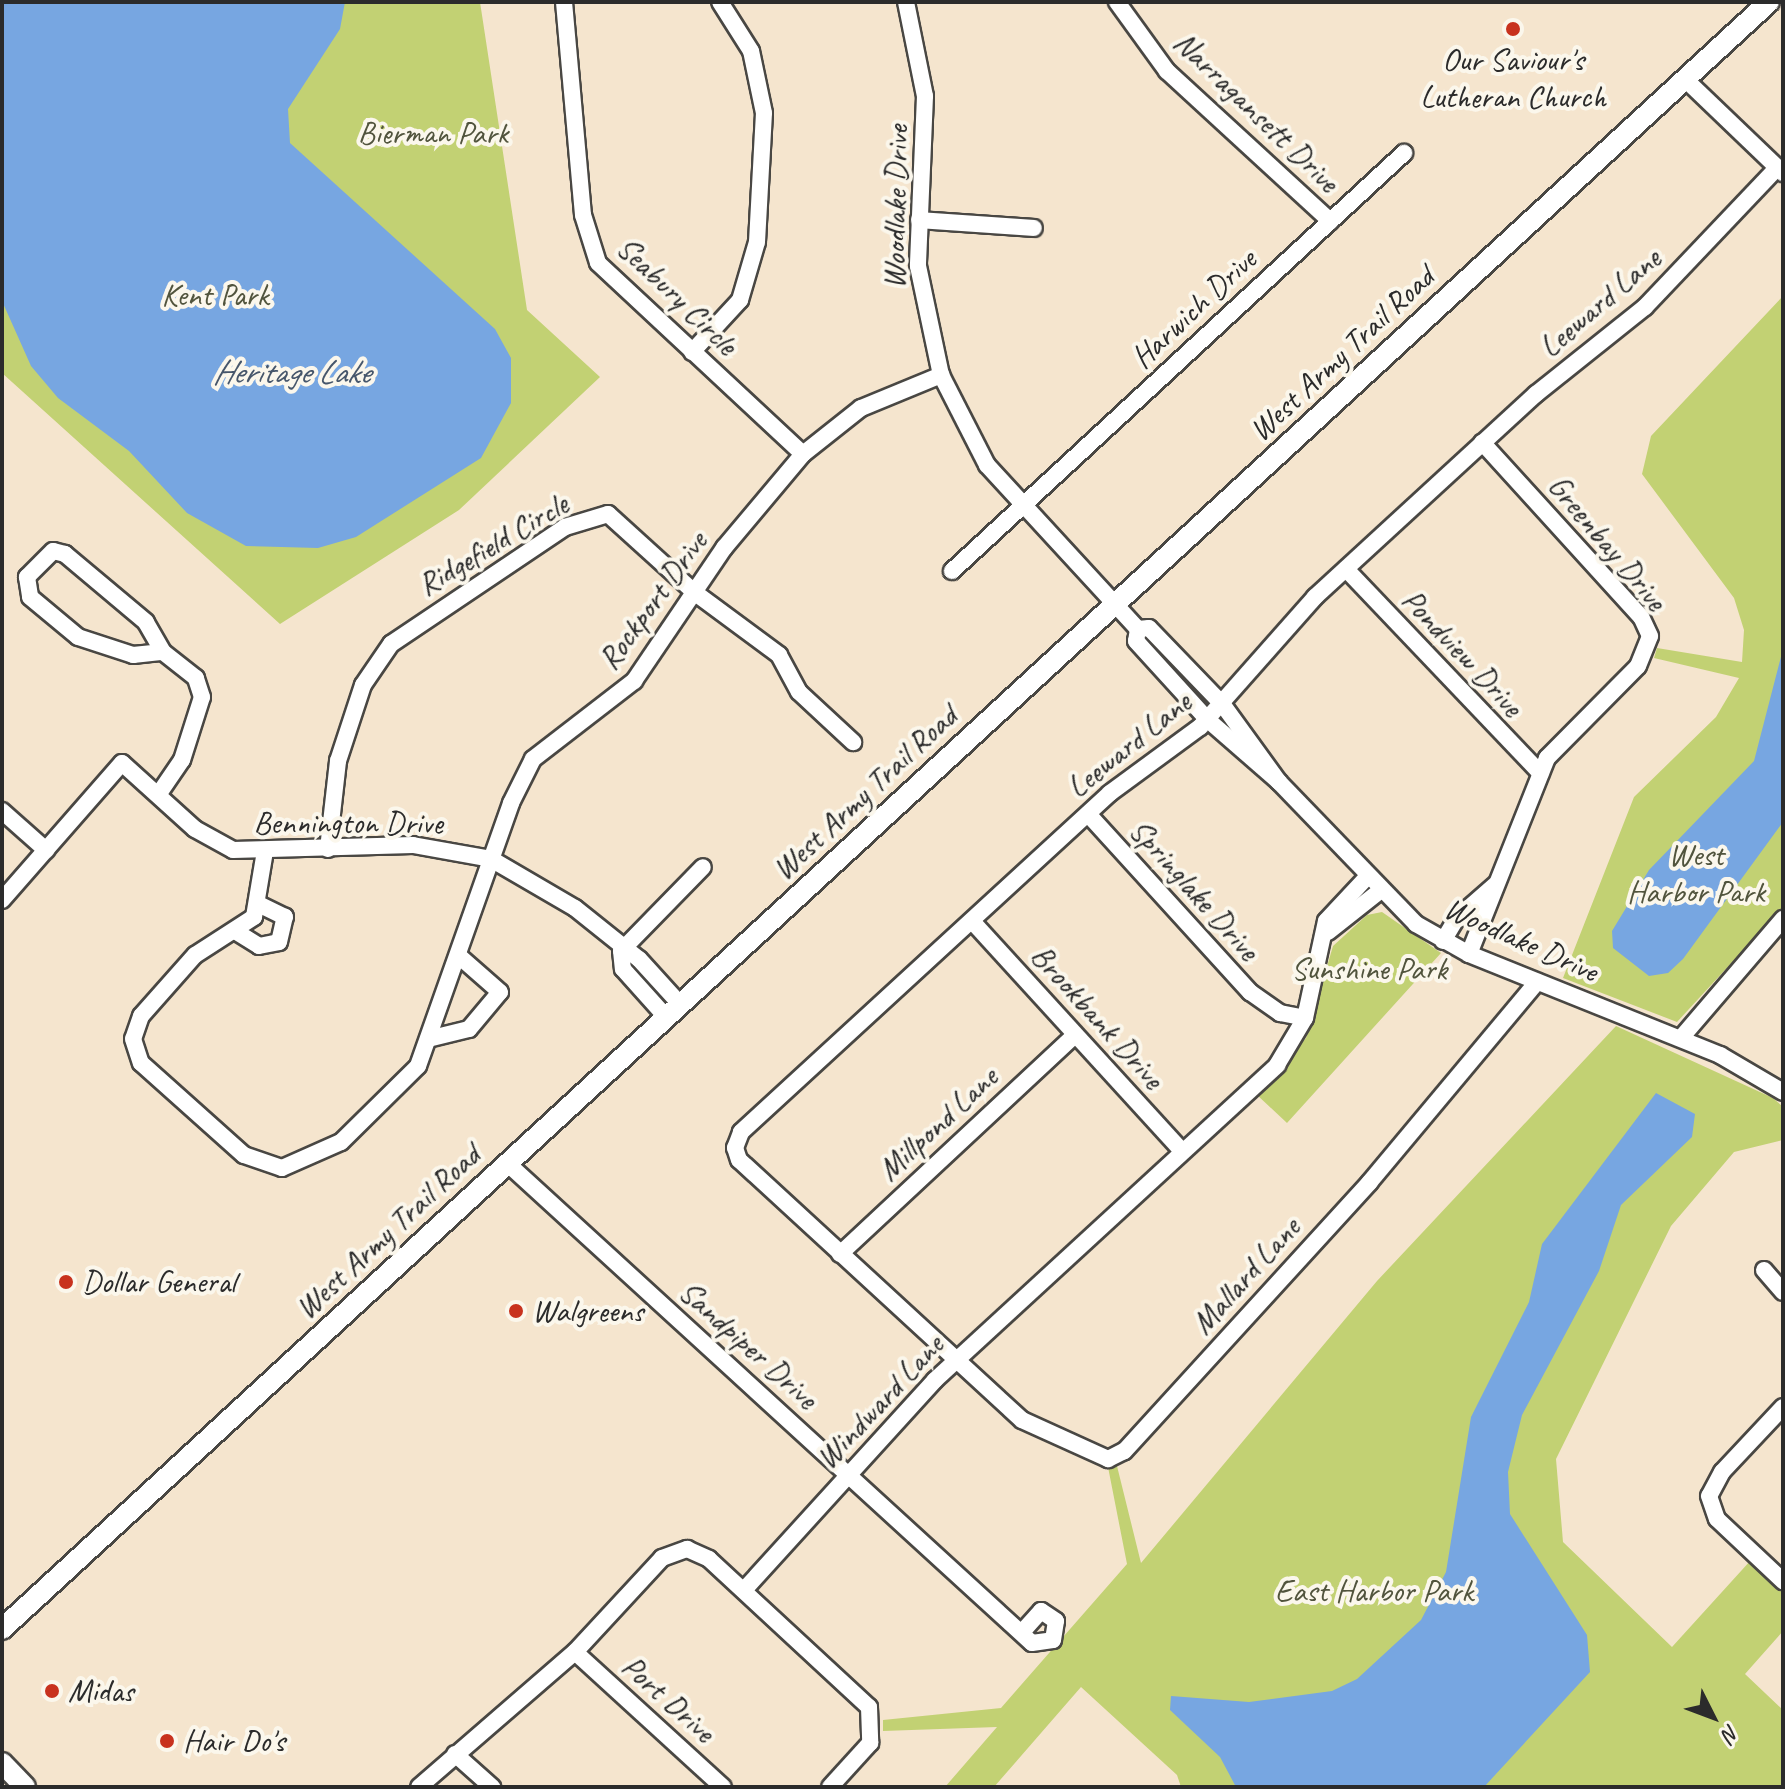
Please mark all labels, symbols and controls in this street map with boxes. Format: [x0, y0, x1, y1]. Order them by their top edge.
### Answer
marker: Our Saviour's Lutheran Church [1504, 20, 1522, 38]
street label: Narragansett Drive [1165, 23, 1347, 201]
place label: Our Saviour's Lutheran Church [1420, 42, 1606, 117]
park label: Bierman Park [358, 114, 508, 152]
street label: Woodlake Drive [875, 125, 917, 289]
street label: Seabury Circle [608, 229, 746, 363]
street label: Leeward Lane [1531, 240, 1669, 366]
street label: Harwich Drive [1123, 241, 1265, 377]
street label: West Army Trail Road [1242, 259, 1442, 449]
park label: Kent Park [161, 276, 269, 314]
water label: Heritage Lake [212, 352, 370, 392]
street label: Greenbay Drive [1539, 467, 1675, 619]
street label: Ridgefield Circle [411, 485, 575, 605]
street label: Rockport Drive [590, 524, 716, 678]
street label: Pondview Drive [1393, 581, 1531, 725]
street label: Leeward Lane [1059, 683, 1199, 807]
street label: West Army Trail Road [765, 698, 965, 888]
street label: Bennington Drive [253, 804, 443, 842]
street label: Springlake Drive [1121, 812, 1267, 968]
park label: West Harbor Park [1627, 837, 1765, 912]
street label: Woodlake Drive [1438, 889, 1604, 991]
street label: Brookbank Drive [1022, 937, 1172, 1097]
park label: Sunshine Park [1291, 950, 1447, 988]
street label: Millpond Lane [870, 1059, 1006, 1189]
street label: West Army Trail Road [288, 1137, 488, 1327]
street label: Mallard Lane [1183, 1209, 1309, 1343]
place label: Dollar General [82, 1263, 236, 1301]
marker: Dollar General [57, 1273, 75, 1291]
street label: Sandpiper Drive [671, 1273, 825, 1417]
place label: Walgreens [532, 1292, 643, 1330]
marker: Walgreens [507, 1302, 525, 1320]
street label: Windward Lane [808, 1327, 952, 1477]
park label: East Harbor Park [1275, 1572, 1473, 1610]
street label: Port Drive [613, 1647, 723, 1751]
place label: Midas [68, 1672, 134, 1710]
north arrow [1673, 1677, 1753, 1757]
marker: Midas [43, 1682, 61, 1700]
text: N [1716, 1719, 1746, 1747]
place label: Hair Do's [183, 1722, 285, 1760]
marker: Hair Do's [158, 1732, 176, 1750]

